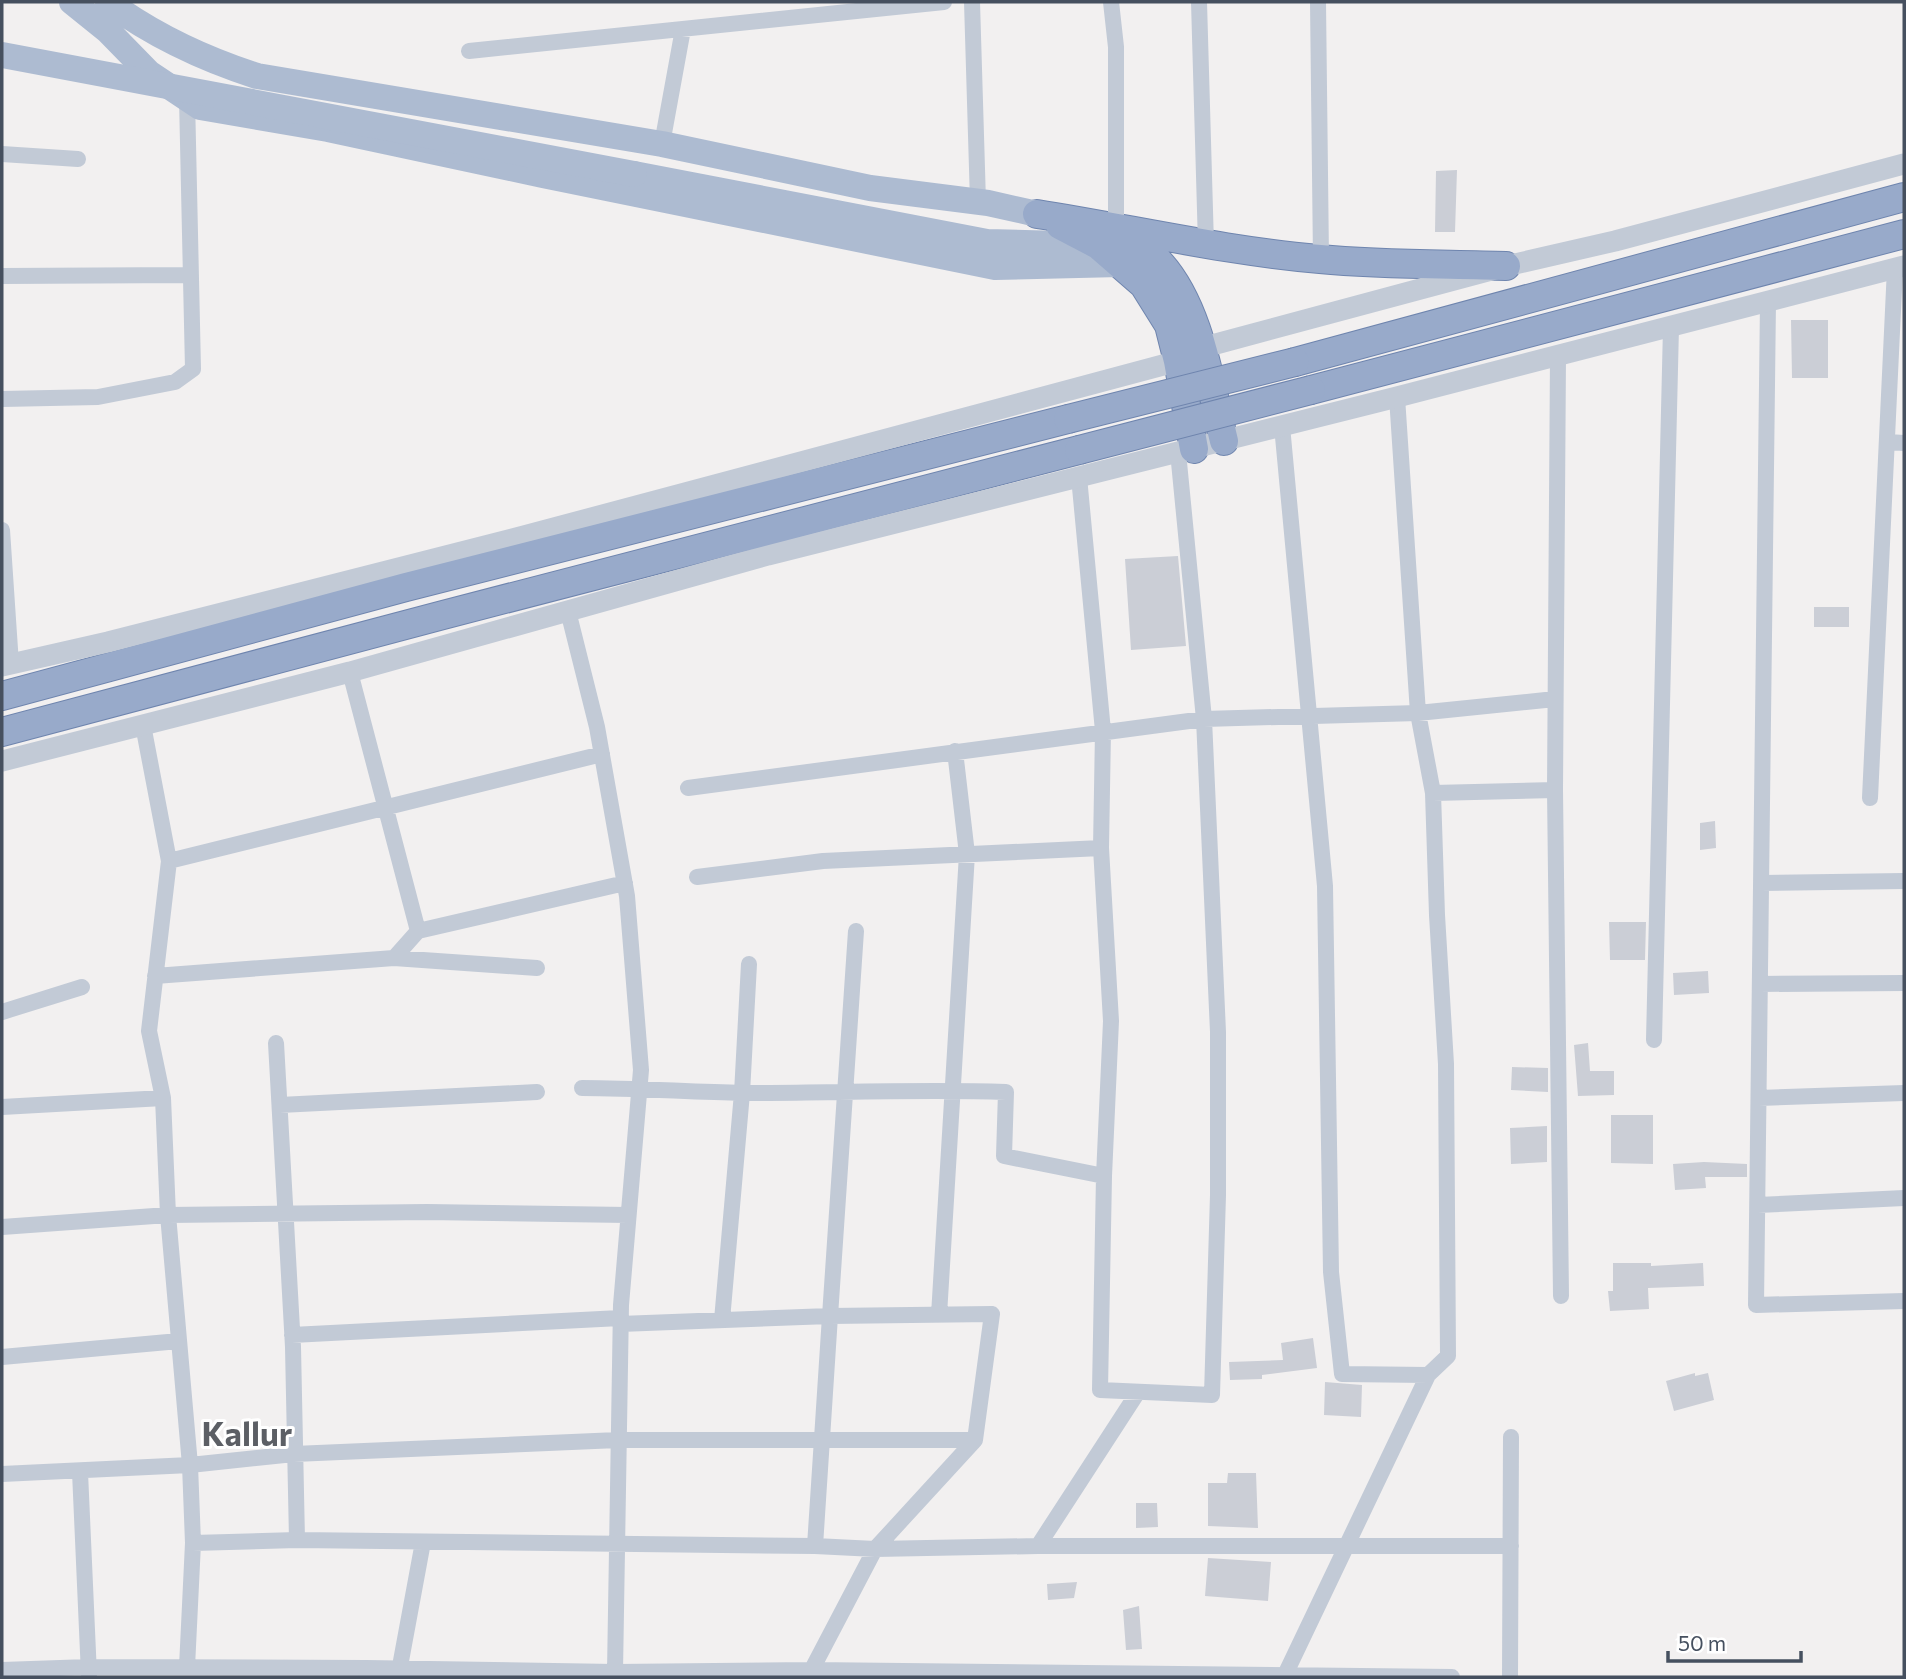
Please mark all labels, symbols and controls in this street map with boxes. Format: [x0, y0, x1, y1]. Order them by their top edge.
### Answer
district label: Kallur [202, 1412, 293, 1453]
scale bar [1668, 1620, 1801, 1664]
text: 50 m [1678, 1630, 1726, 1655]

